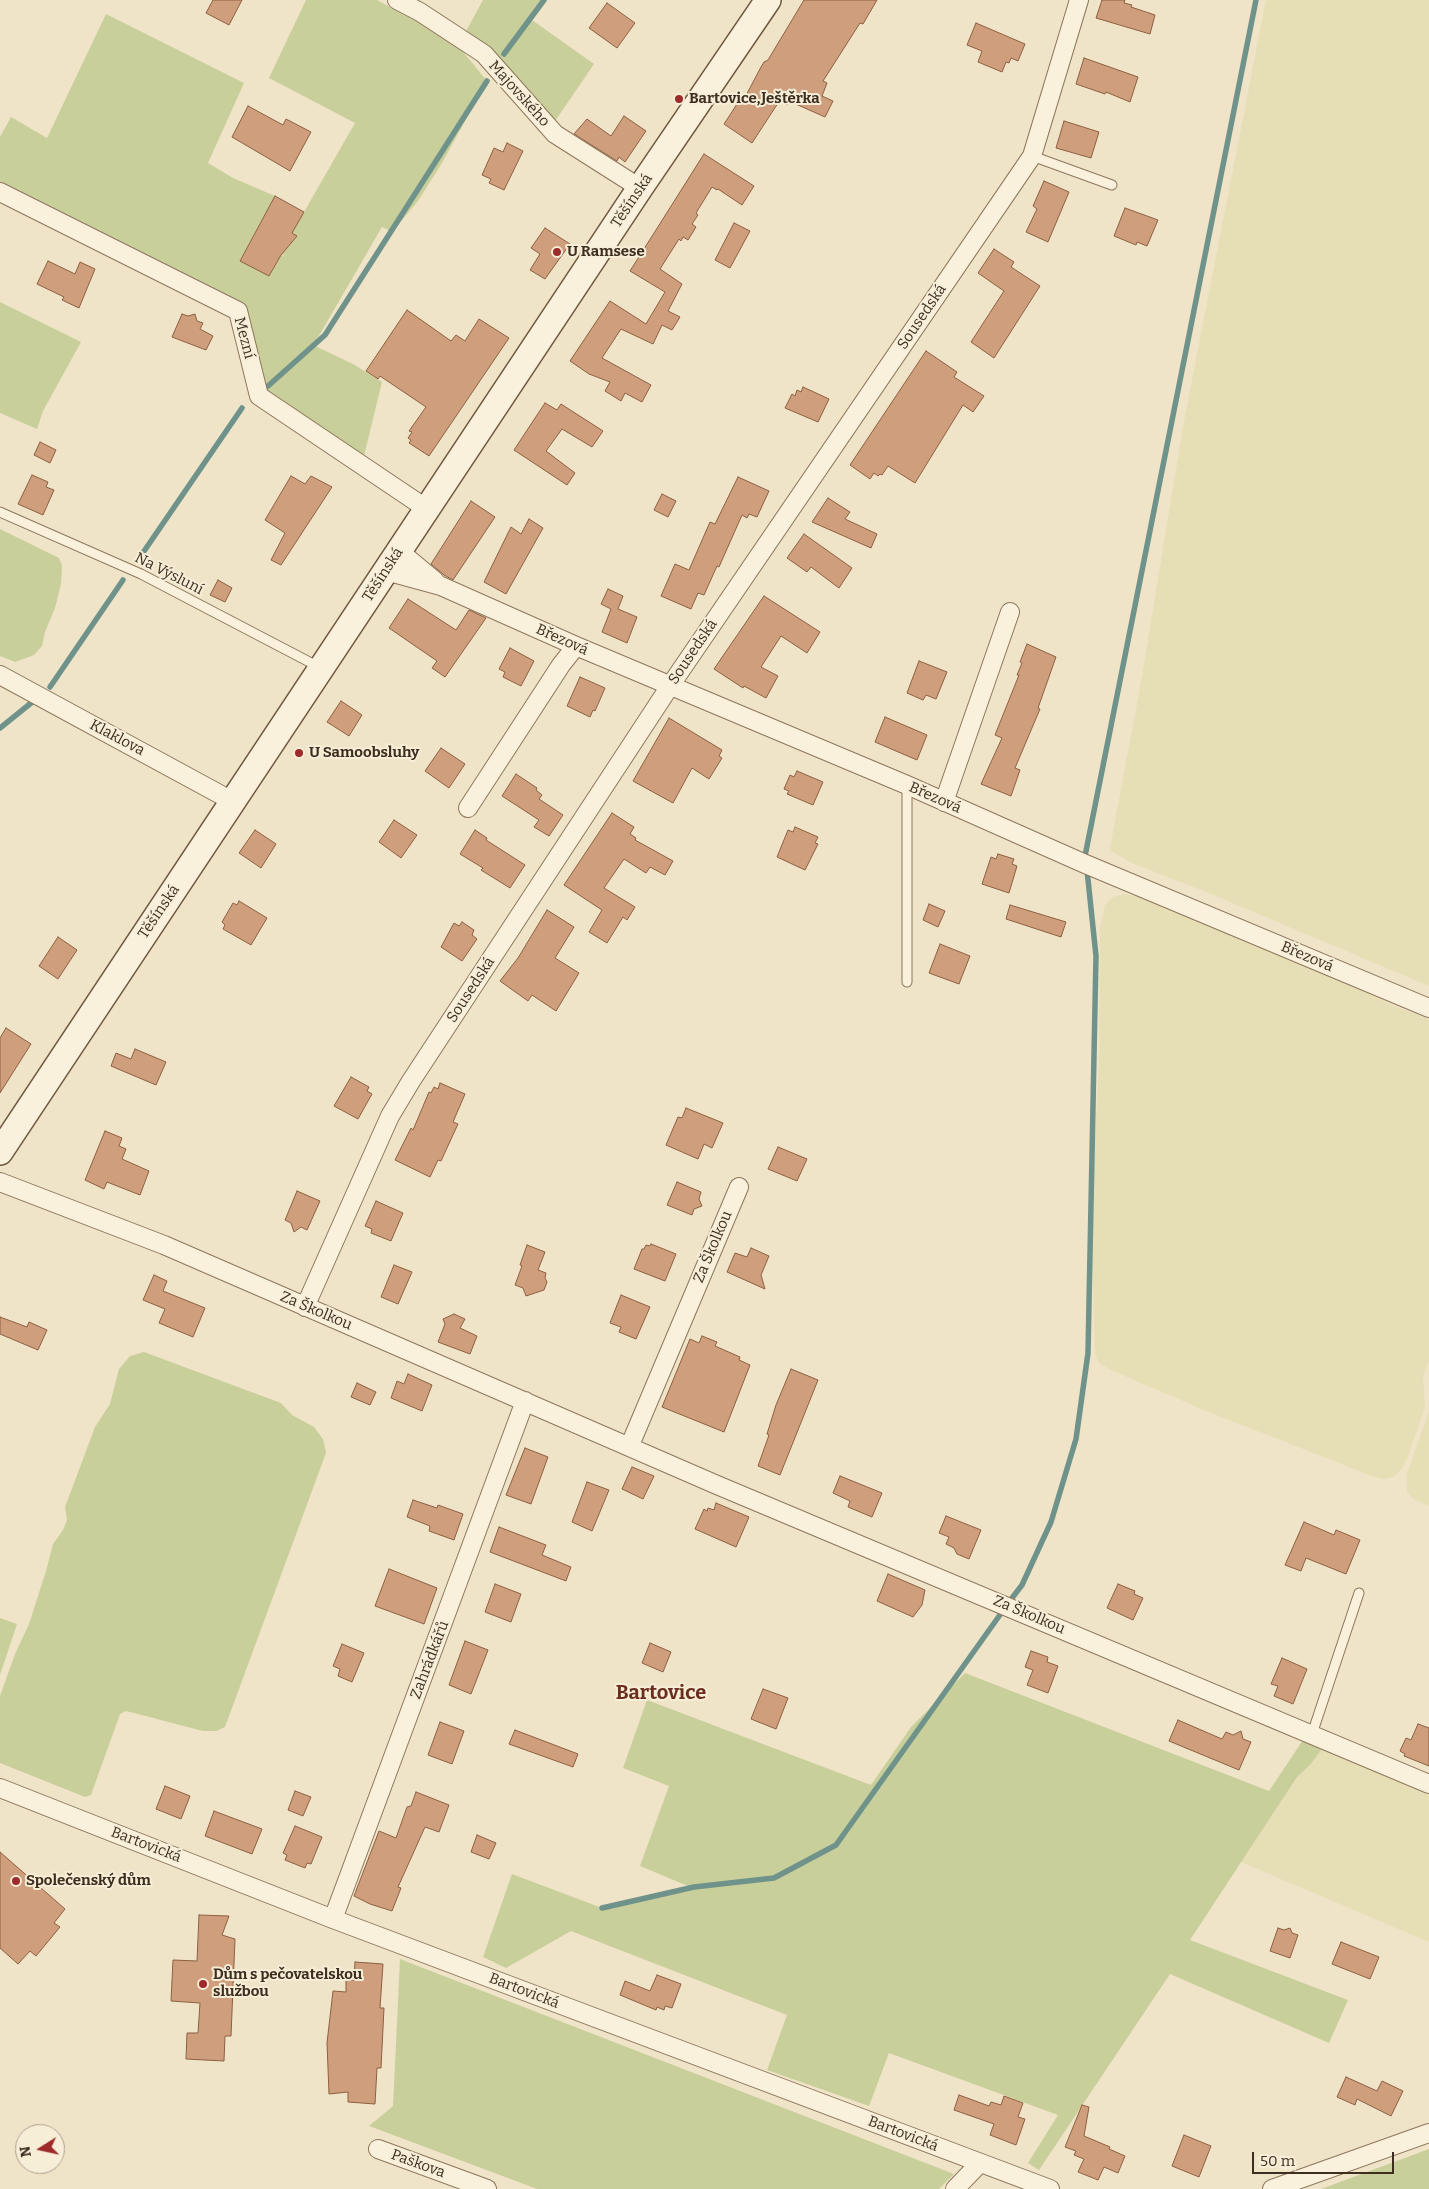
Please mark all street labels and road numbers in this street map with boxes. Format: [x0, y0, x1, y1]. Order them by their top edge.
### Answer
street label: Majovského [485, 57, 553, 131]
street label: Těšínská [607, 171, 657, 231]
street label: Sousedská [894, 281, 950, 353]
street label: Mezní [230, 315, 258, 361]
street label: Těšínská [359, 545, 407, 605]
street label: Na Výsluní [132, 549, 206, 599]
street label: Sousedská [665, 616, 721, 688]
street label: Březová [533, 621, 591, 659]
street label: Klaklova [86, 716, 148, 760]
street label: Březová [906, 779, 964, 817]
street label: Těšínská [134, 882, 184, 942]
street label: Březová [1278, 938, 1336, 976]
street label: Sousedská [443, 954, 499, 1026]
street label: Za Školkou [690, 1208, 736, 1286]
street label: Za Školkou [277, 1288, 355, 1334]
street label: Za Školkou [990, 1592, 1068, 1638]
street label: Zahrádkářů [407, 1618, 453, 1702]
street label: Bartovická [108, 1823, 184, 1867]
street label: Bartovická [486, 1969, 562, 2013]
street label: Bartovická [865, 2112, 941, 2156]
street label: Paškova [388, 2146, 448, 2182]

